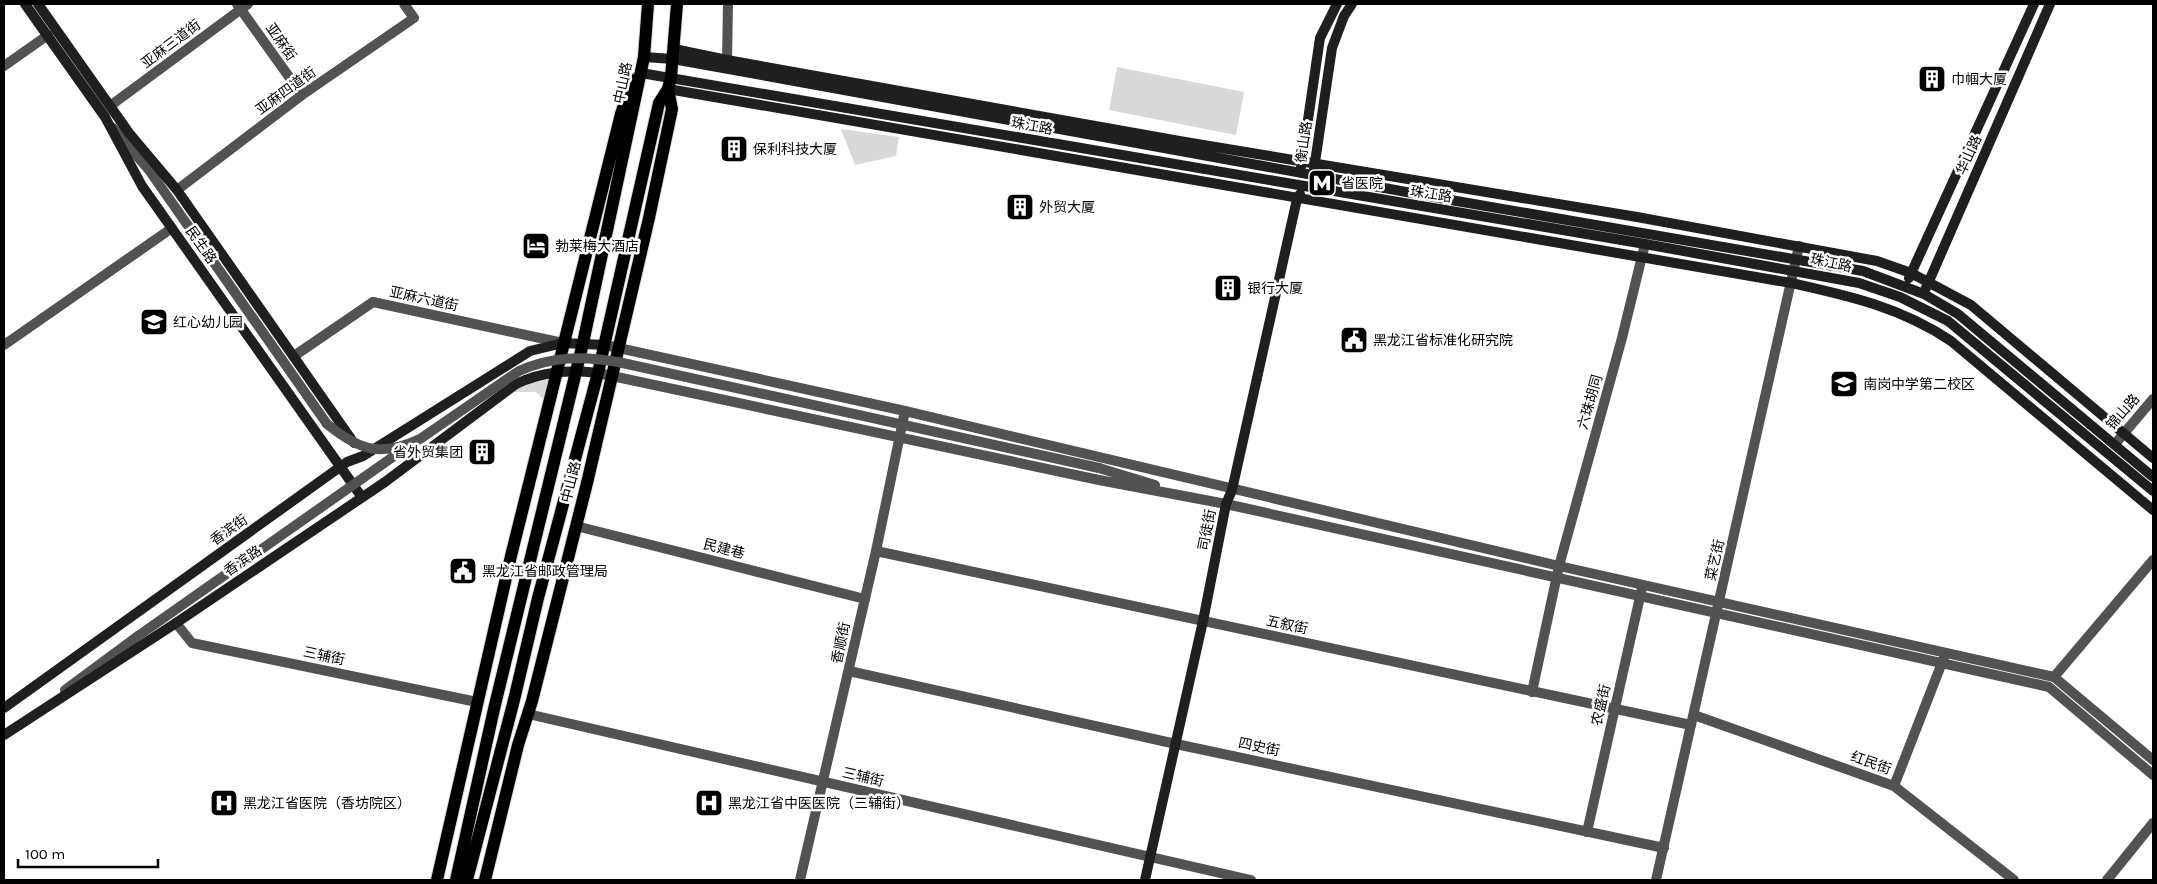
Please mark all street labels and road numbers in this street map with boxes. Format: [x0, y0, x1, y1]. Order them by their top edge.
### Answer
street label: 亚麻三道街 [138, 16, 204, 72]
street label: 亚麻街 [262, 20, 300, 64]
street label: 中山路 [610, 61, 636, 105]
street label: 亚麻四道街 [253, 64, 319, 118]
street label: 珠江路 [1010, 114, 1054, 138]
street label: 衡山路 [1293, 120, 1315, 164]
street label: 华山路 [1953, 132, 1985, 178]
street label: 珠江路 [1409, 182, 1453, 206]
street label: 民生路 [182, 223, 220, 267]
street label: 珠江路 [1809, 250, 1853, 276]
street label: 亚麻六道街 [388, 283, 460, 315]
street label: 六珠胡同 [1574, 373, 1606, 431]
street label: 锦山路 [2103, 391, 2143, 433]
street label: 中山路 [558, 460, 584, 504]
street label: 司徒街 [1195, 508, 1219, 552]
street label: 香滨街 [207, 511, 251, 549]
street label: 民建巷 [702, 536, 746, 562]
street label: 菜艺街 [1702, 538, 1728, 582]
street label: 香滨路 [221, 542, 265, 580]
street label: 五叙街 [1265, 612, 1309, 638]
street label: 香顺街 [828, 621, 854, 665]
street label: 三辅街 [302, 643, 346, 669]
street label: 农盛街 [1588, 683, 1614, 727]
street label: 四史街 [1237, 734, 1281, 760]
street label: 红民街 [1848, 748, 1894, 778]
street label: 三辅街 [841, 764, 885, 790]

